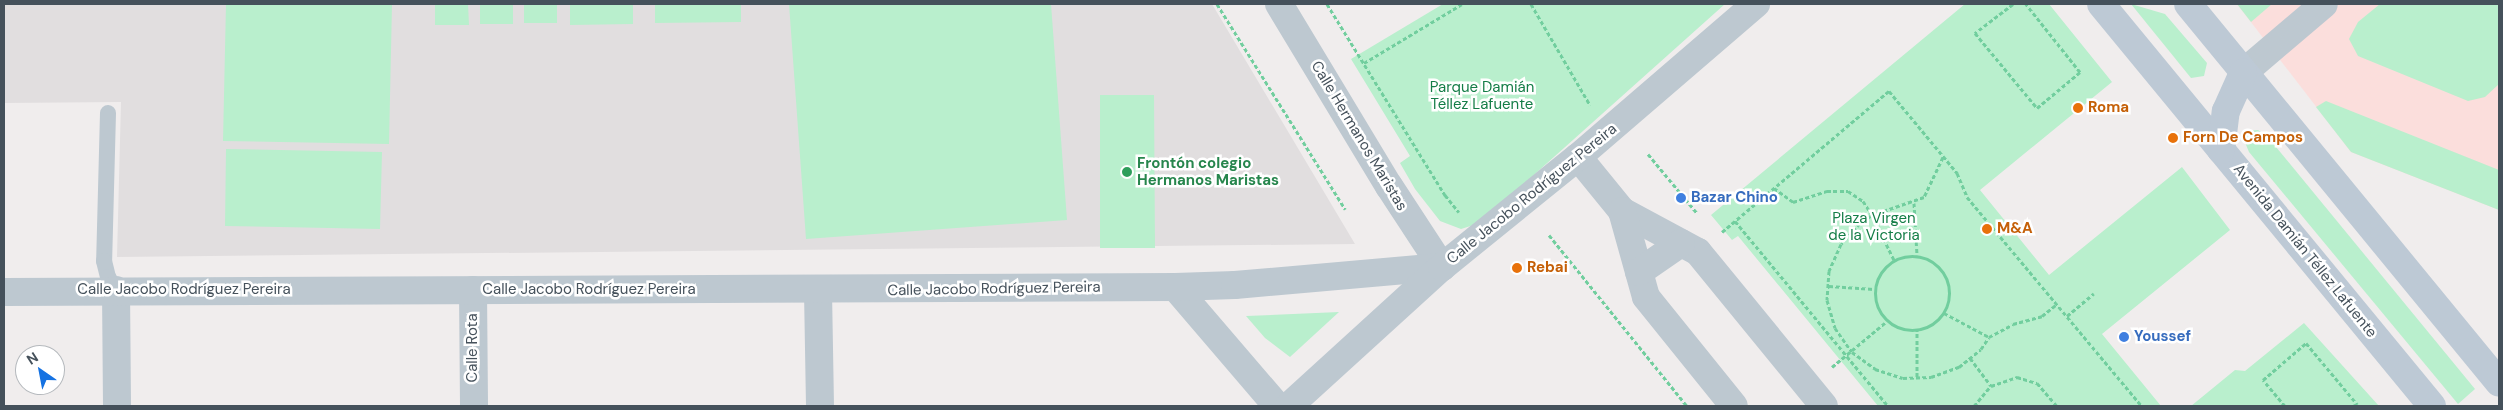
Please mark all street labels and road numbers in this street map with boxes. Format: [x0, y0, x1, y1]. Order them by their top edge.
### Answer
street label: Calle Hermanos Maristas [1307, 58, 1411, 214]
street label: Calle Jacobo Rodríguez Pereira [1443, 120, 1621, 268]
street label: Avenida Damián Téllez Lafuente [2229, 161, 2381, 341]
street label: Calle Jacobo Rodríguez Pereira [887, 278, 1101, 300]
street label: Calle Jacobo Rodríguez Pereira [77, 281, 291, 299]
street label: Calle Jacobo Rodríguez Pereira [482, 281, 696, 299]
street label: Calle Rota [464, 313, 482, 383]

